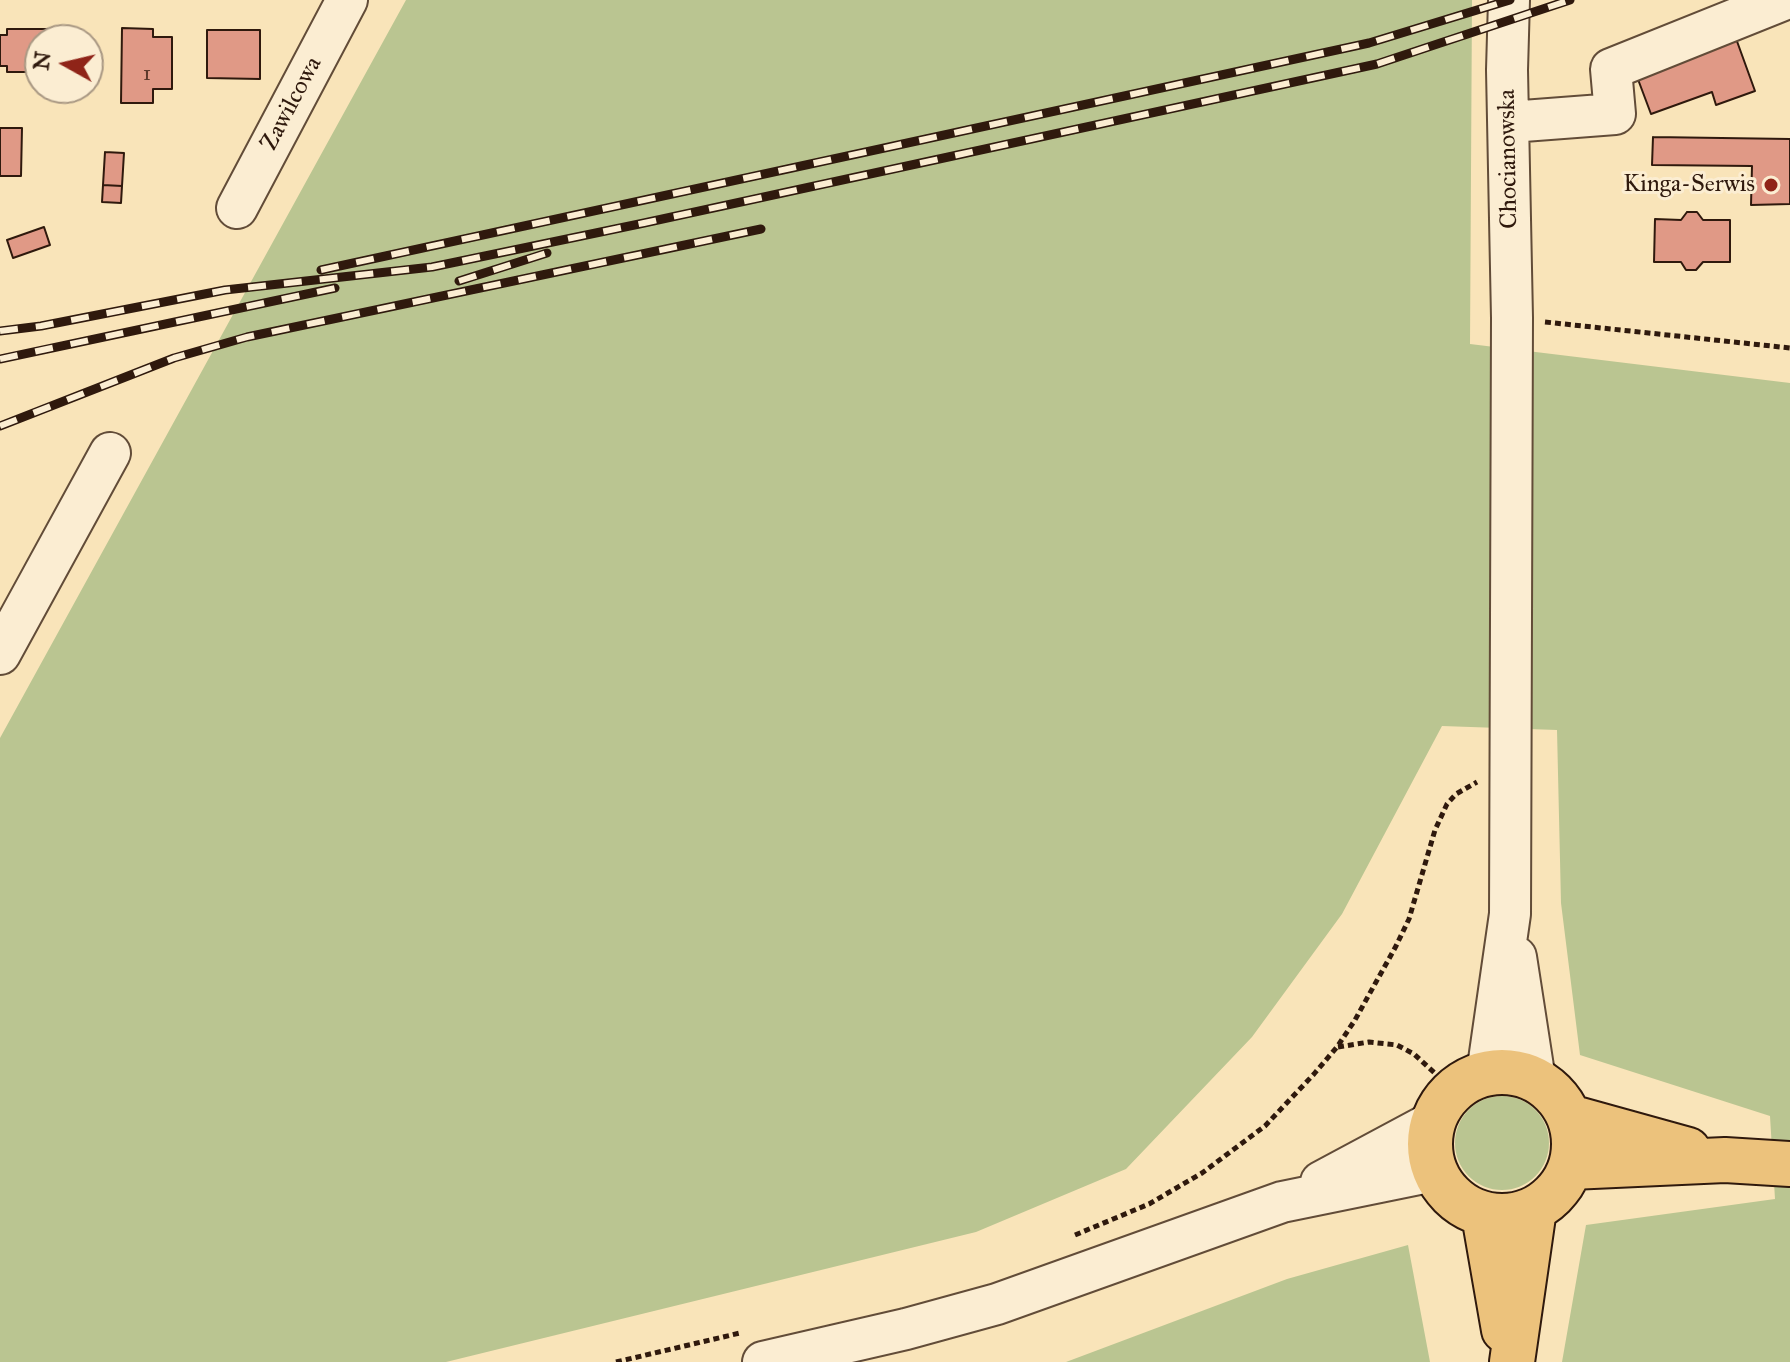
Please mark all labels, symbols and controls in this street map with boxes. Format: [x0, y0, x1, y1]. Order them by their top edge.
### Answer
north arrow [24, 24, 104, 104]
text: N [27, 50, 56, 72]
street label: Zawilcowa [255, 52, 329, 156]
house number: 1 [143, 63, 151, 87]
street label: Chocianowska [1493, 89, 1525, 229]
place label: Kinga-Serwis [1623, 171, 1755, 199]
marker: Kinga-Serwis [1762, 176, 1780, 194]

